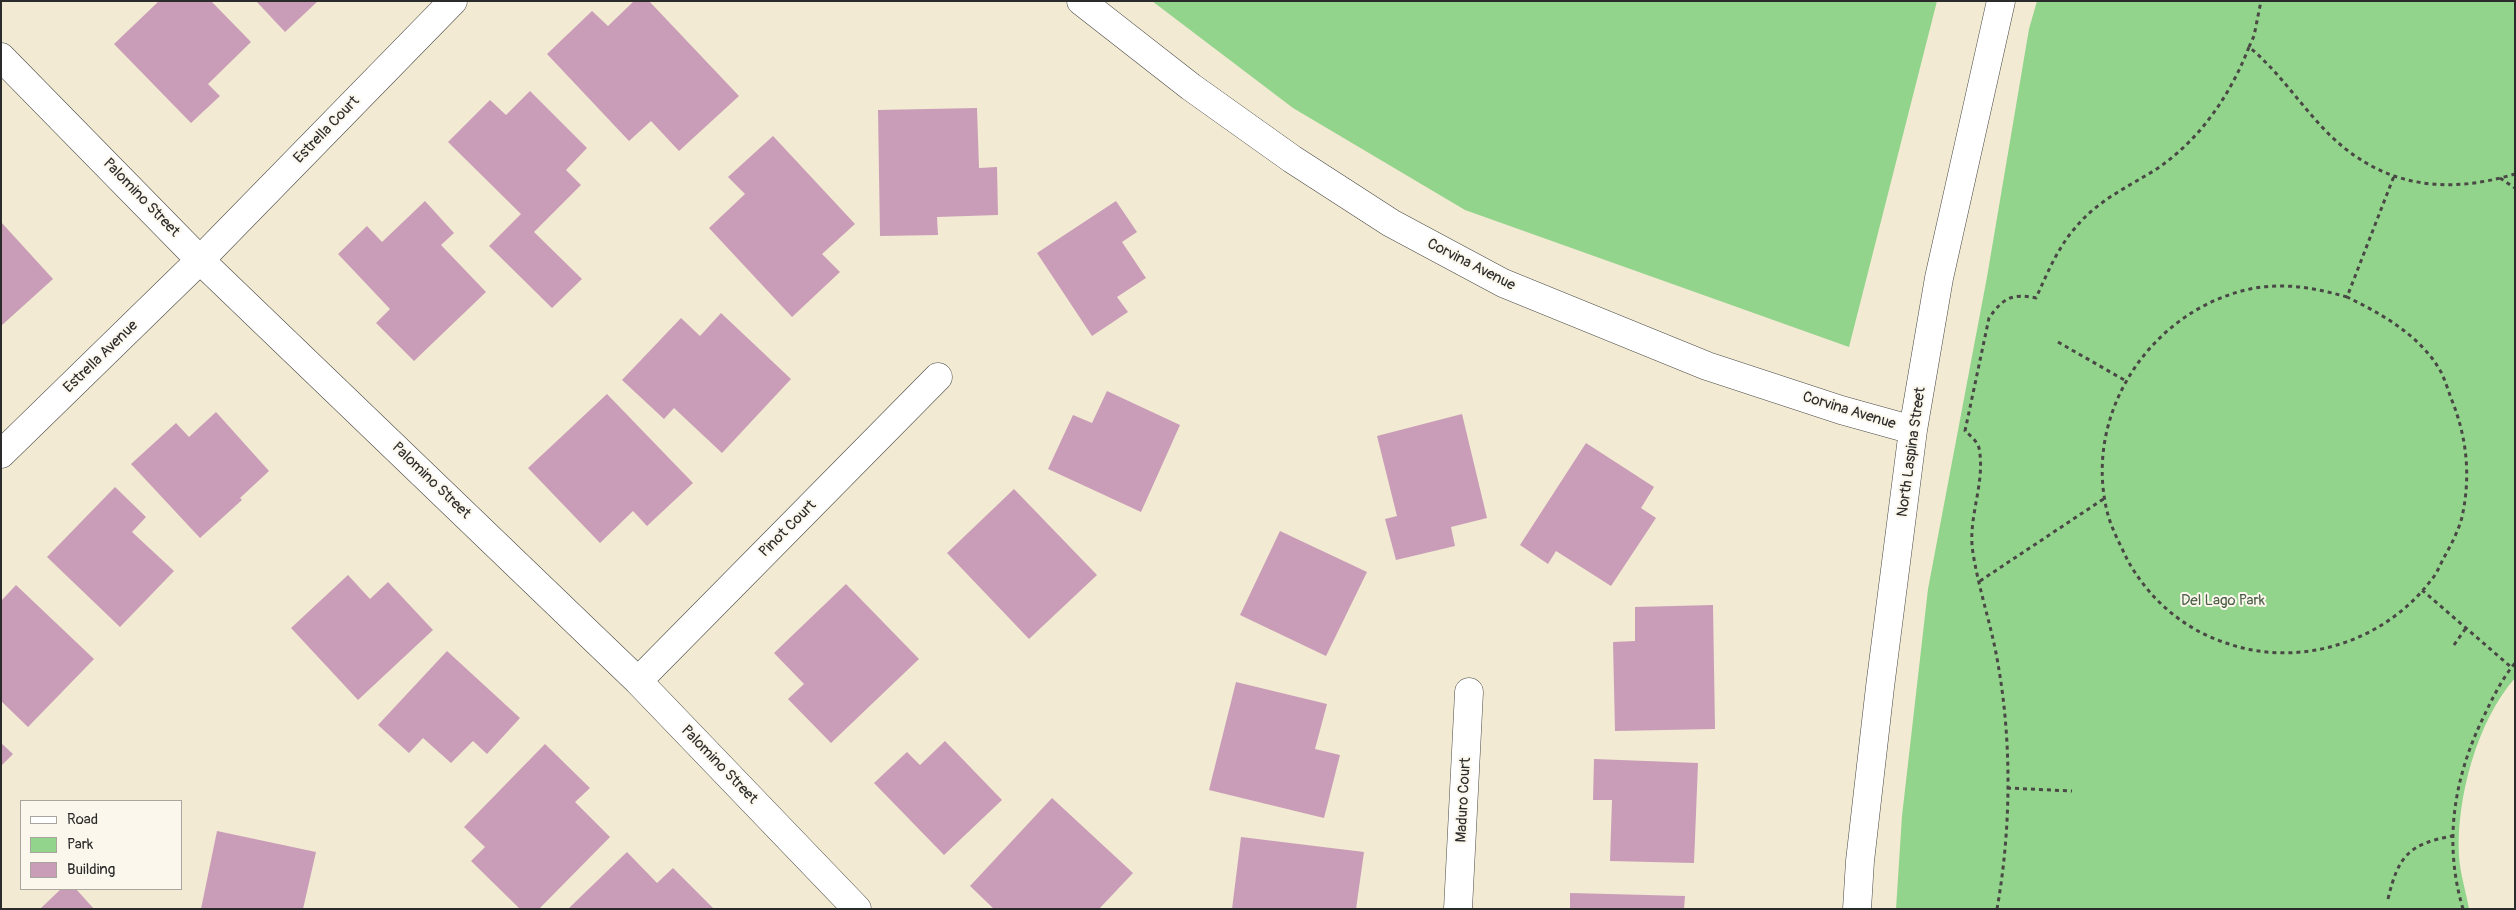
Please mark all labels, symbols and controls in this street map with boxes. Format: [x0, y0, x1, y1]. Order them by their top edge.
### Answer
street label: Estrella Court [290, 93, 364, 167]
street label: Palomino Street [99, 155, 183, 241]
street label: Corvina Avenue [1424, 235, 1518, 295]
street label: Estrella Avenue [60, 317, 142, 397]
street label: North Laspina Street [1894, 386, 1930, 518]
street label: Corvina Avenue [1800, 388, 1898, 434]
street label: Palomino Street [388, 439, 474, 523]
street label: Pinot Court [756, 497, 820, 561]
park label: Del Lago Park [2181, 592, 2265, 610]
street label: Palomino Street [677, 722, 761, 808]
street label: Maduro Court [1453, 757, 1475, 843]
legend [20, 800, 182, 890]
text: Road [67, 810, 98, 829]
text: Park [67, 835, 93, 854]
text: Building [67, 860, 115, 879]

